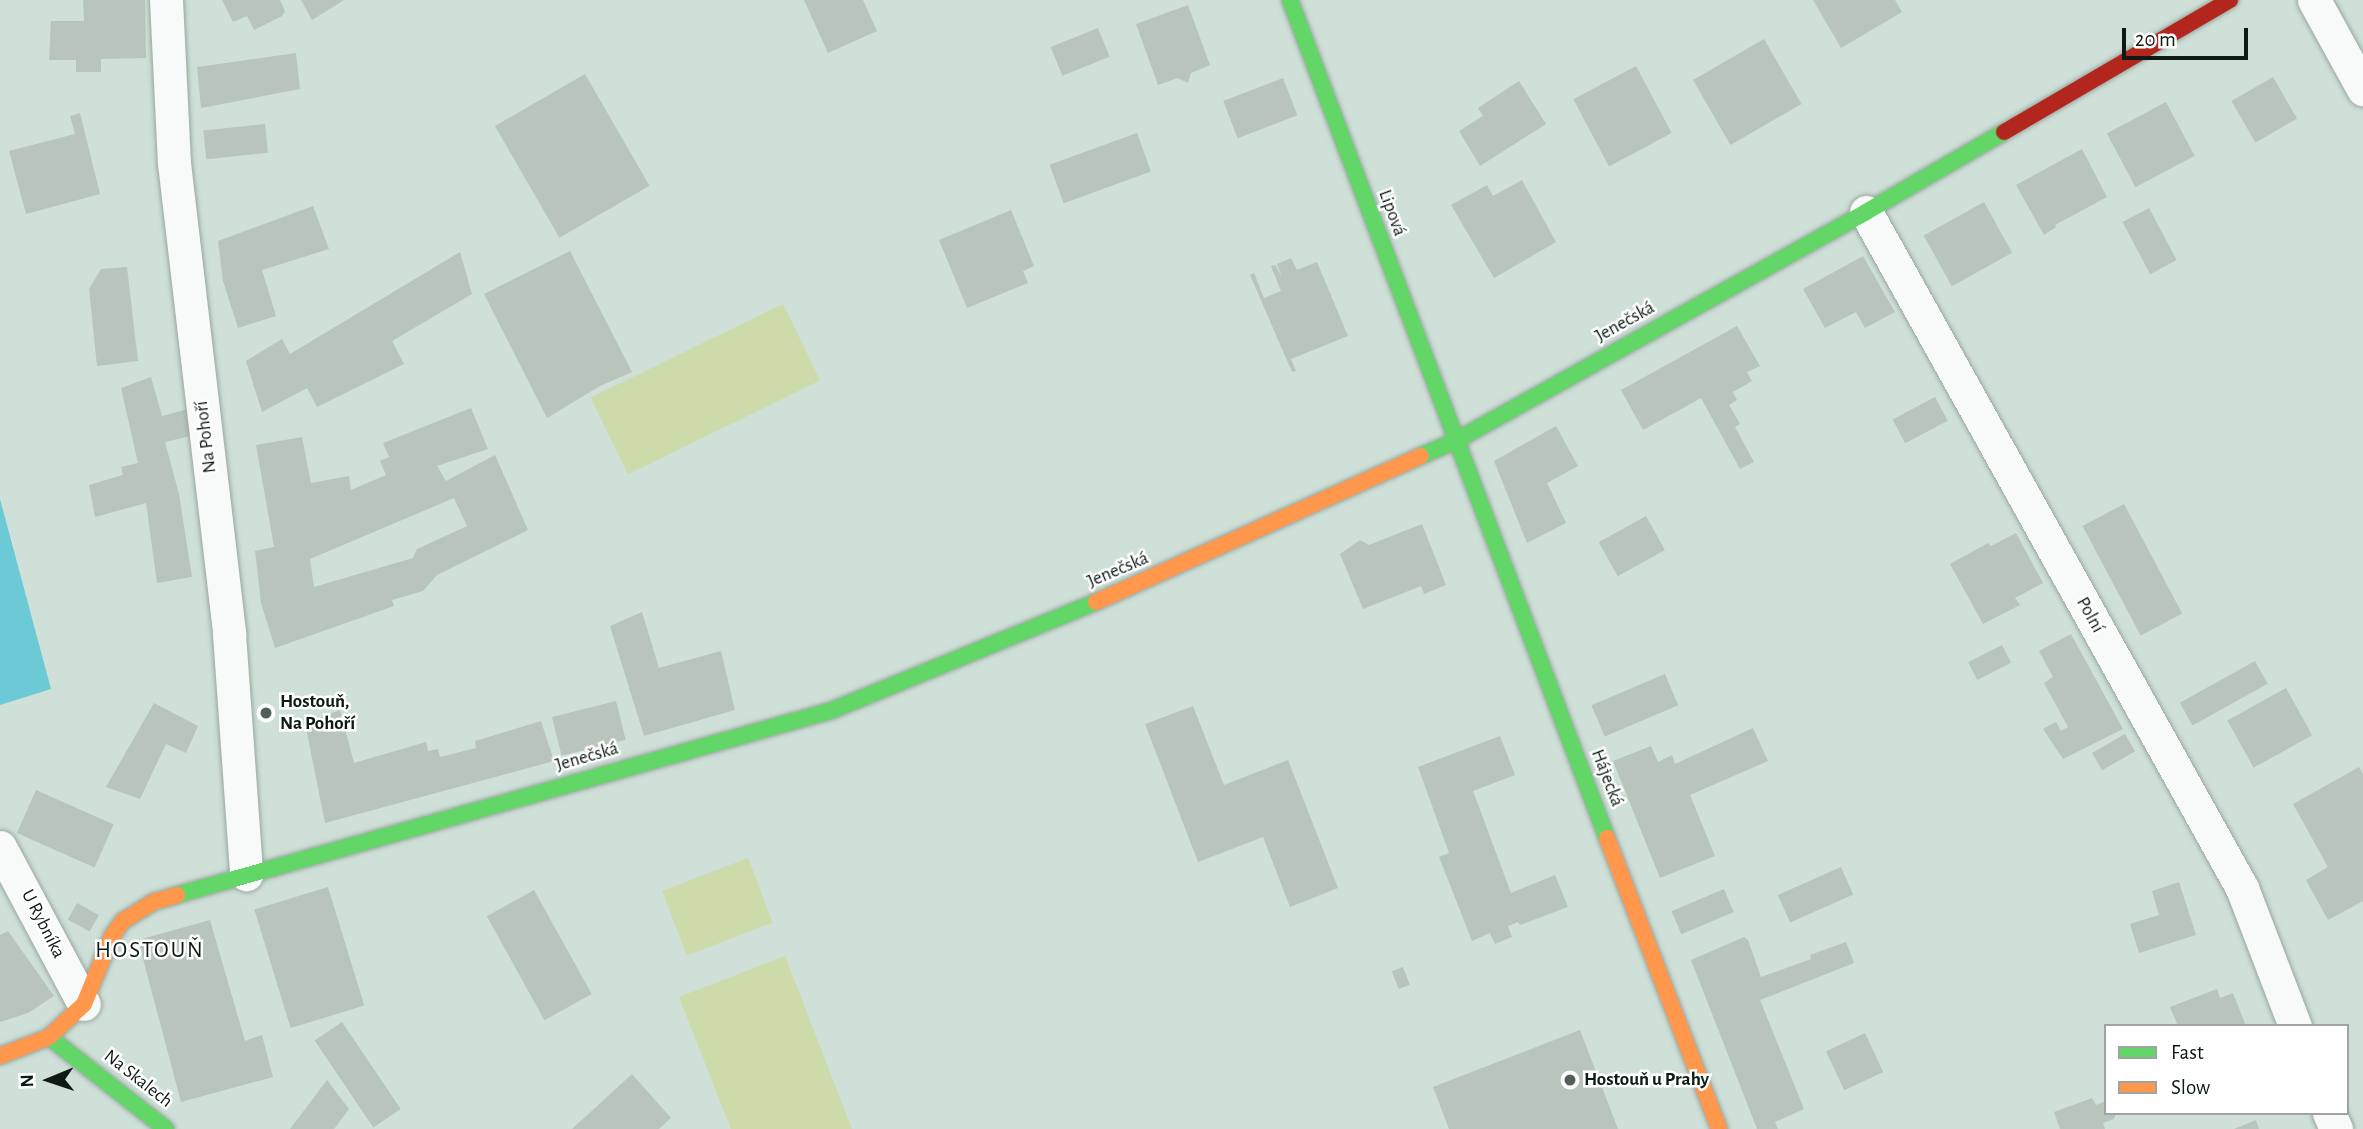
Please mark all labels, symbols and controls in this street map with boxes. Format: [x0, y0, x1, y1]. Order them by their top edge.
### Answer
scale bar [2125, 14, 2251, 58]
text: 20 m [2135, 29, 2176, 50]
street label: Lipová [1373, 187, 1411, 239]
street label: Jenečská [1591, 296, 1659, 348]
street label: Na Pohoří [190, 400, 222, 474]
street label: Jenečská [1084, 547, 1152, 593]
street label: Polní [2071, 593, 2109, 637]
place label: Hostouň, Na Pohoří [280, 691, 355, 735]
marker: Hostouň, Na Pohoří [258, 705, 274, 721]
street label: Jenečská [553, 737, 621, 777]
street label: Hájecká [1586, 746, 1628, 810]
street label: U Rybníka [16, 886, 70, 962]
district label: HOSTOUŇ [96, 937, 204, 965]
legend [2104, 1024, 2349, 1115]
text: Fast [2171, 1042, 2204, 1063]
north arrow [14, 1045, 84, 1115]
street label: Na Skalech [99, 1045, 177, 1113]
place label: Hostouň u Prahy [1584, 1069, 1709, 1091]
marker: Hostouň u Prahy [1562, 1072, 1578, 1088]
text: N [18, 1074, 37, 1088]
text: Slow [2171, 1077, 2210, 1098]

